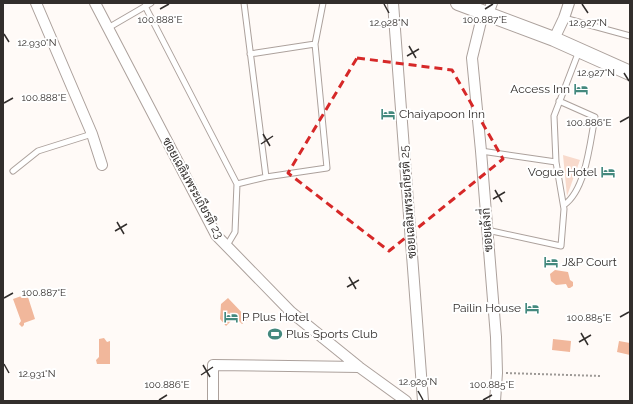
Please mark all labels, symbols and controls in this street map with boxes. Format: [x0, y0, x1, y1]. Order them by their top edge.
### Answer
text: 100.888°E [138, 14, 182, 25]
text: 100.887°E [463, 14, 507, 25]
text: 12.928°N [370, 17, 408, 28]
text: 12.927°N [569, 17, 607, 28]
text: 12.930°N [18, 37, 56, 48]
text: 12.927°N [577, 67, 615, 78]
hotel icon: Access Inn [573, 81, 589, 97]
place label: Access Inn [510, 82, 570, 96]
text: 100.888°E [22, 92, 66, 103]
hotel icon: Chaiyapoon Inn [380, 106, 396, 122]
place label: Chaiyapoon Inn [399, 107, 485, 121]
text: 100.886°E [566, 117, 612, 128]
street label: ซอยเฉลิมพระเกียรติ 23 [159, 135, 227, 241]
street label: ซอยเฉลิมพระเกียรติ 25 [396, 144, 419, 259]
hotel icon: Vogue Hotel [600, 164, 616, 180]
place label: Vogue Hotel [528, 165, 598, 179]
street label: ซอยเล้งกี่ [474, 207, 496, 253]
hotel icon: J&P Court [543, 254, 559, 270]
place label: J&P Court [562, 255, 617, 269]
text: 100.887°E [22, 287, 66, 298]
hotel icon: Pailin House [524, 300, 540, 316]
place label: Pailin House [453, 301, 521, 315]
hotel icon: P Plus Hotel [223, 309, 239, 325]
place label: P Plus Hotel [242, 310, 310, 324]
text: 100.885°E [567, 312, 611, 323]
sports icon: Plus Sports Club [267, 326, 283, 342]
place label: Plus Sports Club [286, 327, 378, 341]
text: 12.931°N [18, 368, 56, 379]
text: 12.929°N [399, 376, 437, 387]
text: 100.886°E [144, 379, 190, 390]
text: 100.885°E [470, 379, 514, 390]

